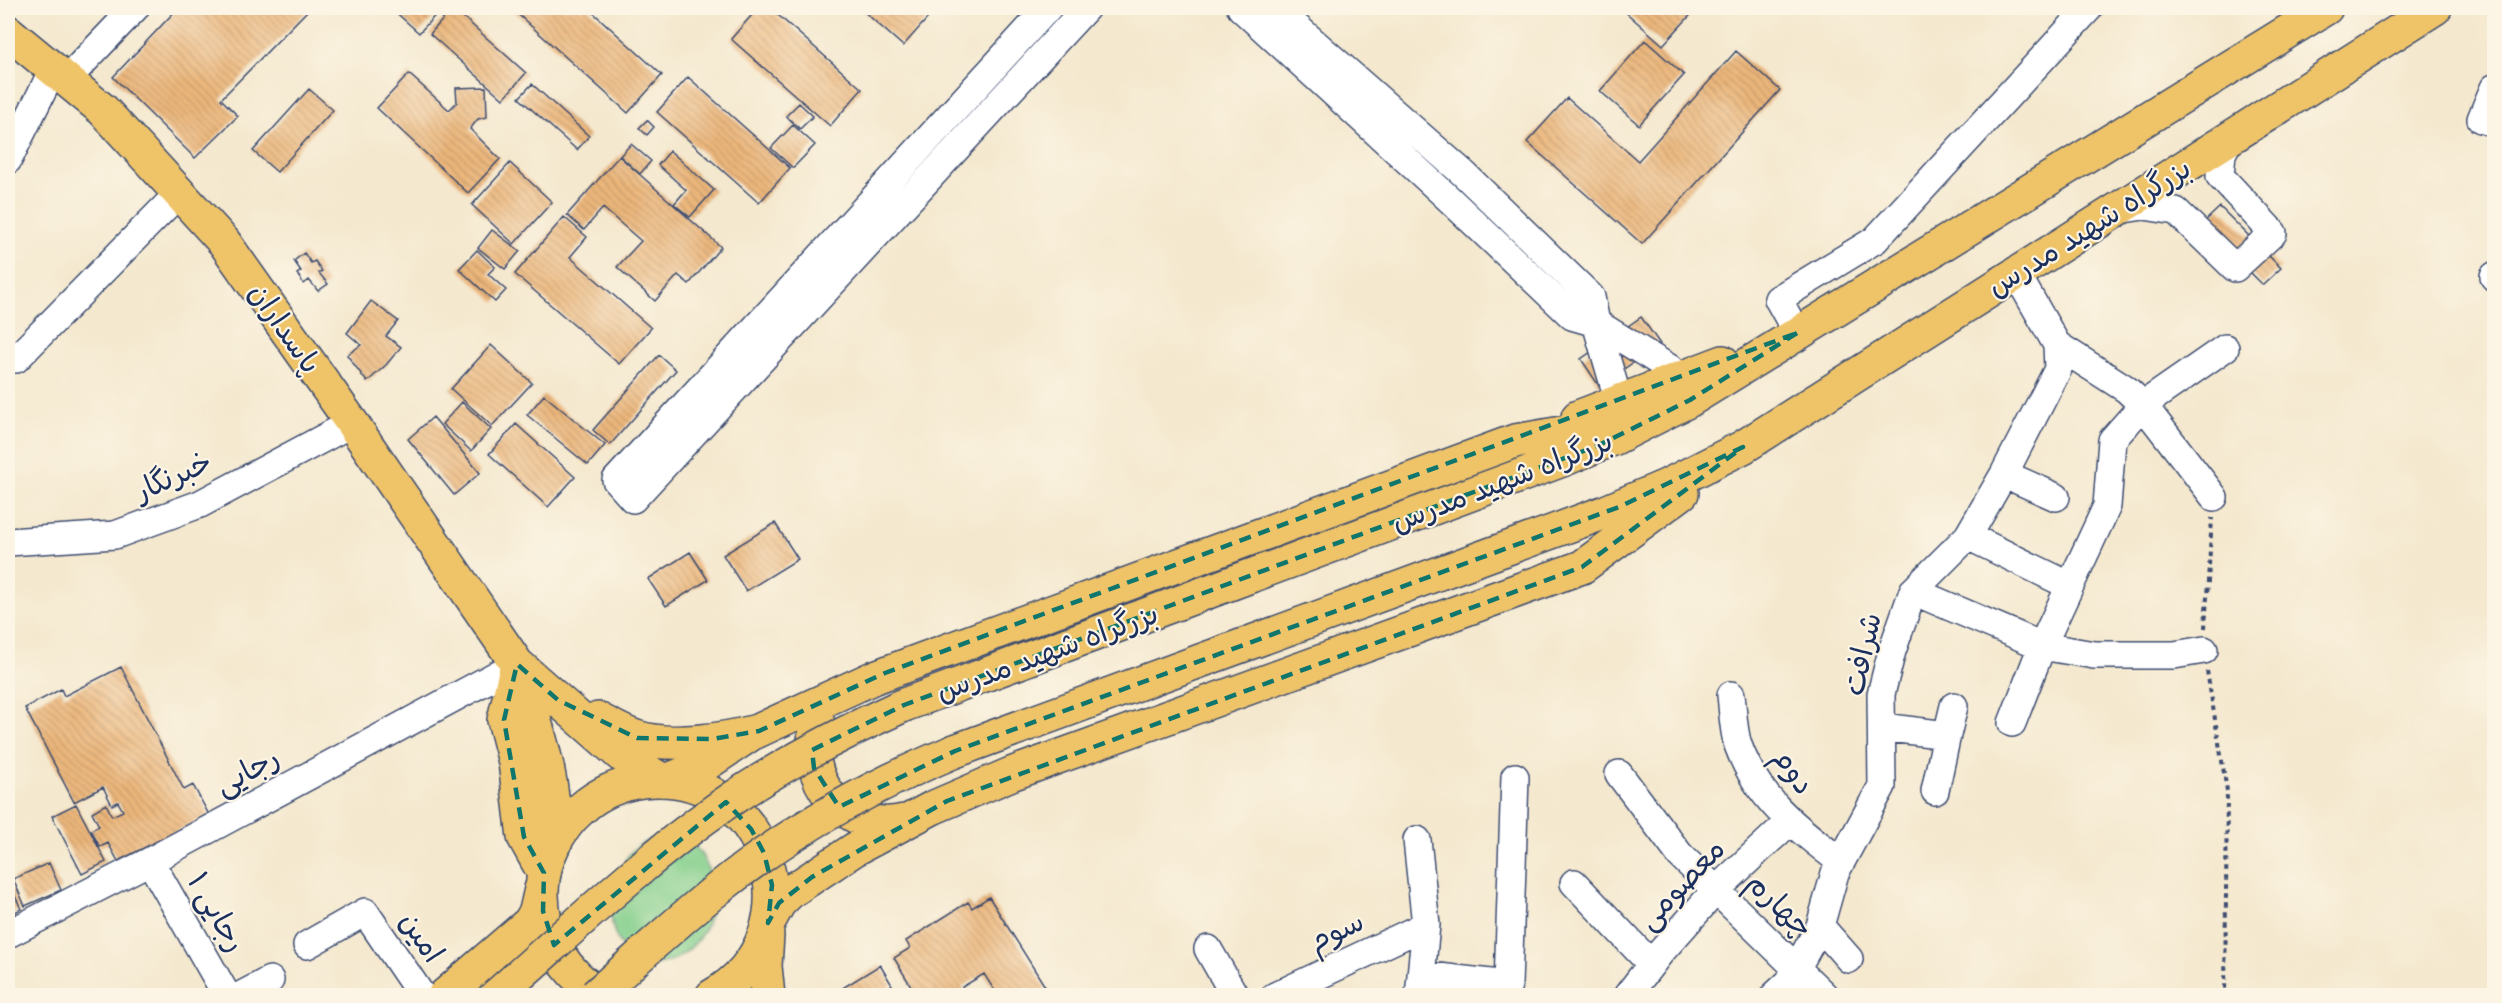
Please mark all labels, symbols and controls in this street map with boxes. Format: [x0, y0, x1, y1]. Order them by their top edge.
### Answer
street label: بزرگراه شهید مدرس [1980, 149, 2198, 305]
street label: پاسداران [240, 275, 330, 381]
street label: بزرگراه شهید مدرس [1386, 421, 1618, 541]
street label: خبرنگار [127, 442, 218, 511]
street label: بزرگراه شهید مدرس [931, 594, 1163, 710]
street label: شرافت [1834, 609, 1890, 699]
street label: رجایی [208, 738, 286, 804]
street label: دوم [1761, 740, 1824, 804]
street label: معصومی [1629, 830, 1733, 938]
street label: چهارم [1736, 864, 1822, 948]
street label: رجایی ۱ [179, 865, 255, 959]
street label: سوم [1302, 902, 1372, 964]
street label: امین [391, 904, 453, 970]

